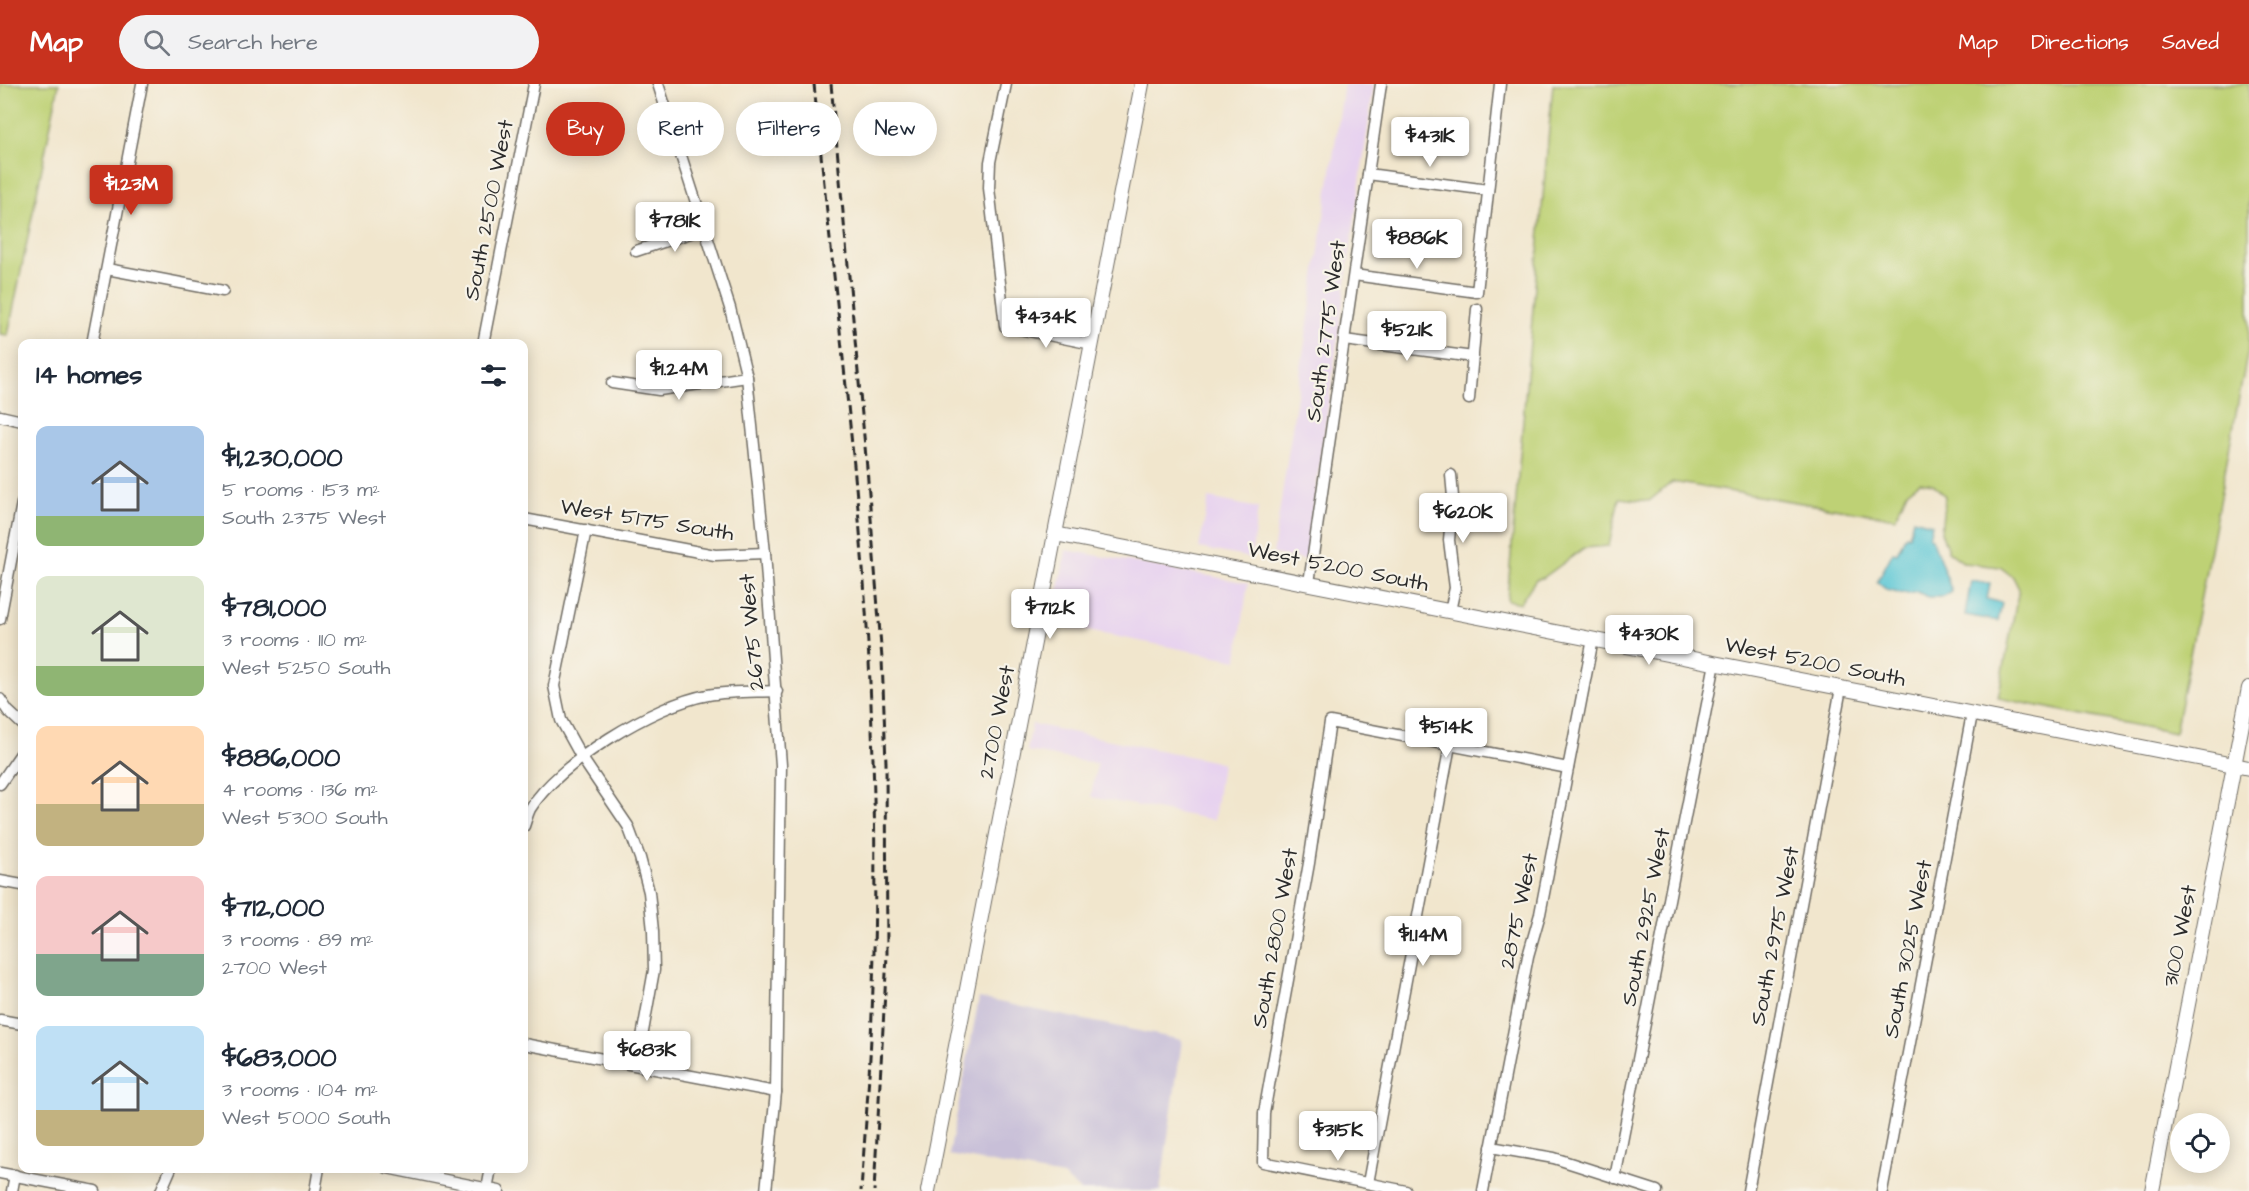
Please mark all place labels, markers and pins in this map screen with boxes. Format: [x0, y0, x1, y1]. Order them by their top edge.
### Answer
pin: $431K [1388, 117, 1472, 168]
pin: $1.23M [82, 165, 180, 216]
pin: $781K [633, 202, 717, 253]
pin: $886K [1375, 219, 1459, 270]
pin: $434K [1004, 298, 1088, 349]
pin: $521K [1365, 311, 1449, 362]
pin: $1.24M [630, 350, 728, 401]
pin: $620K [1421, 493, 1505, 544]
pin: $712K [1008, 589, 1092, 640]
pin: $430K [1607, 615, 1691, 666]
pin: $514K [1404, 708, 1488, 759]
pin: $1.14M [1374, 916, 1472, 967]
pin: $683K [605, 1031, 689, 1082]
pin: $315K [1296, 1111, 1380, 1162]

